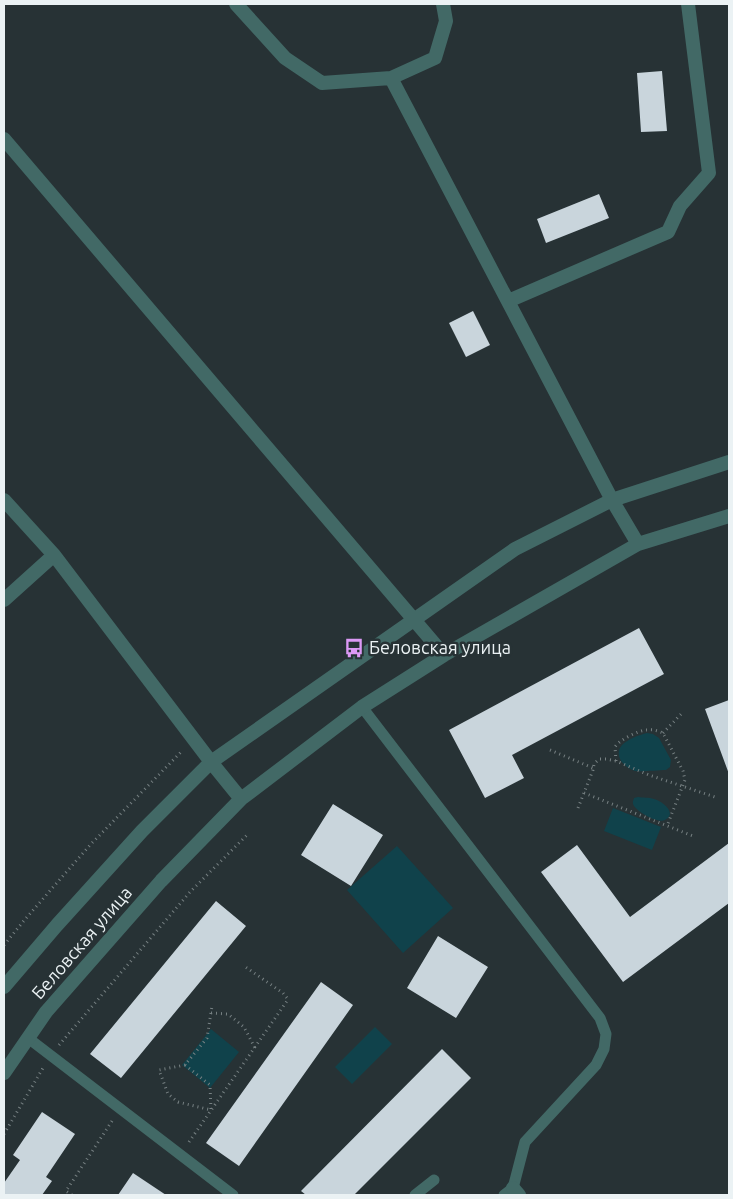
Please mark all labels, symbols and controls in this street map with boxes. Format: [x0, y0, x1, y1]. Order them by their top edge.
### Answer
bus stop icon: Беловская улица [343, 637, 365, 659]
place label: Беловская улица [369, 637, 511, 657]
street label: Беловская улица [27, 882, 135, 1002]

